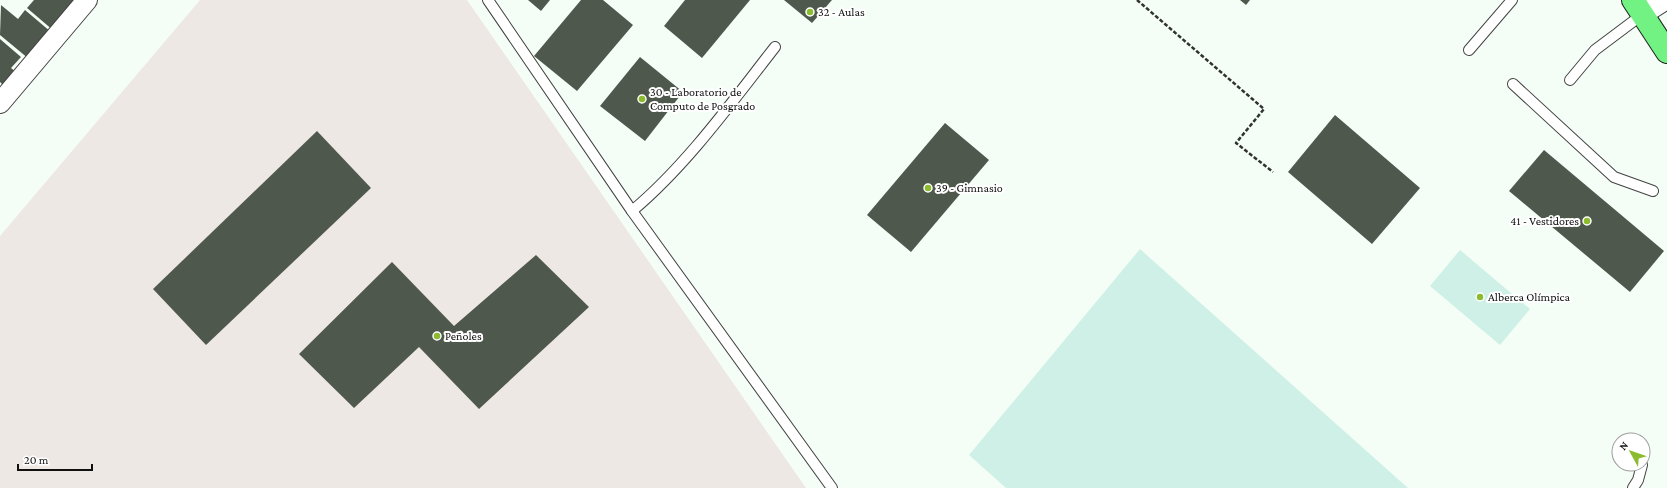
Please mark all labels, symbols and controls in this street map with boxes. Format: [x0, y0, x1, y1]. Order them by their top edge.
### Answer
place label: 32 - Aulas [818, 5, 865, 19]
marker: 32 - Aulas [805, 7, 815, 17]
place label: 30 - Laboratorio de Computo de Posgrado [650, 85, 755, 113]
marker: 30 - Laboratorio de Computo de Posgrado [637, 94, 647, 104]
place label: 39 - Gimnasio [936, 181, 1003, 195]
marker: 39 - Gimnasio [923, 183, 933, 193]
place label: 41 - Vestidores [1510, 214, 1579, 228]
marker: 41 - Vestidores [1582, 216, 1592, 226]
place label: Alberca Olímpica [1488, 290, 1571, 304]
marker: Alberca Olímpica [1475, 292, 1485, 302]
place label: Peñoles [445, 329, 482, 343]
marker: Peñoles [432, 331, 442, 341]
north arrow [1611, 432, 1651, 472]
text: N [1616, 438, 1631, 452]
scale bar [18, 446, 92, 472]
text: 20 m [24, 453, 49, 467]

